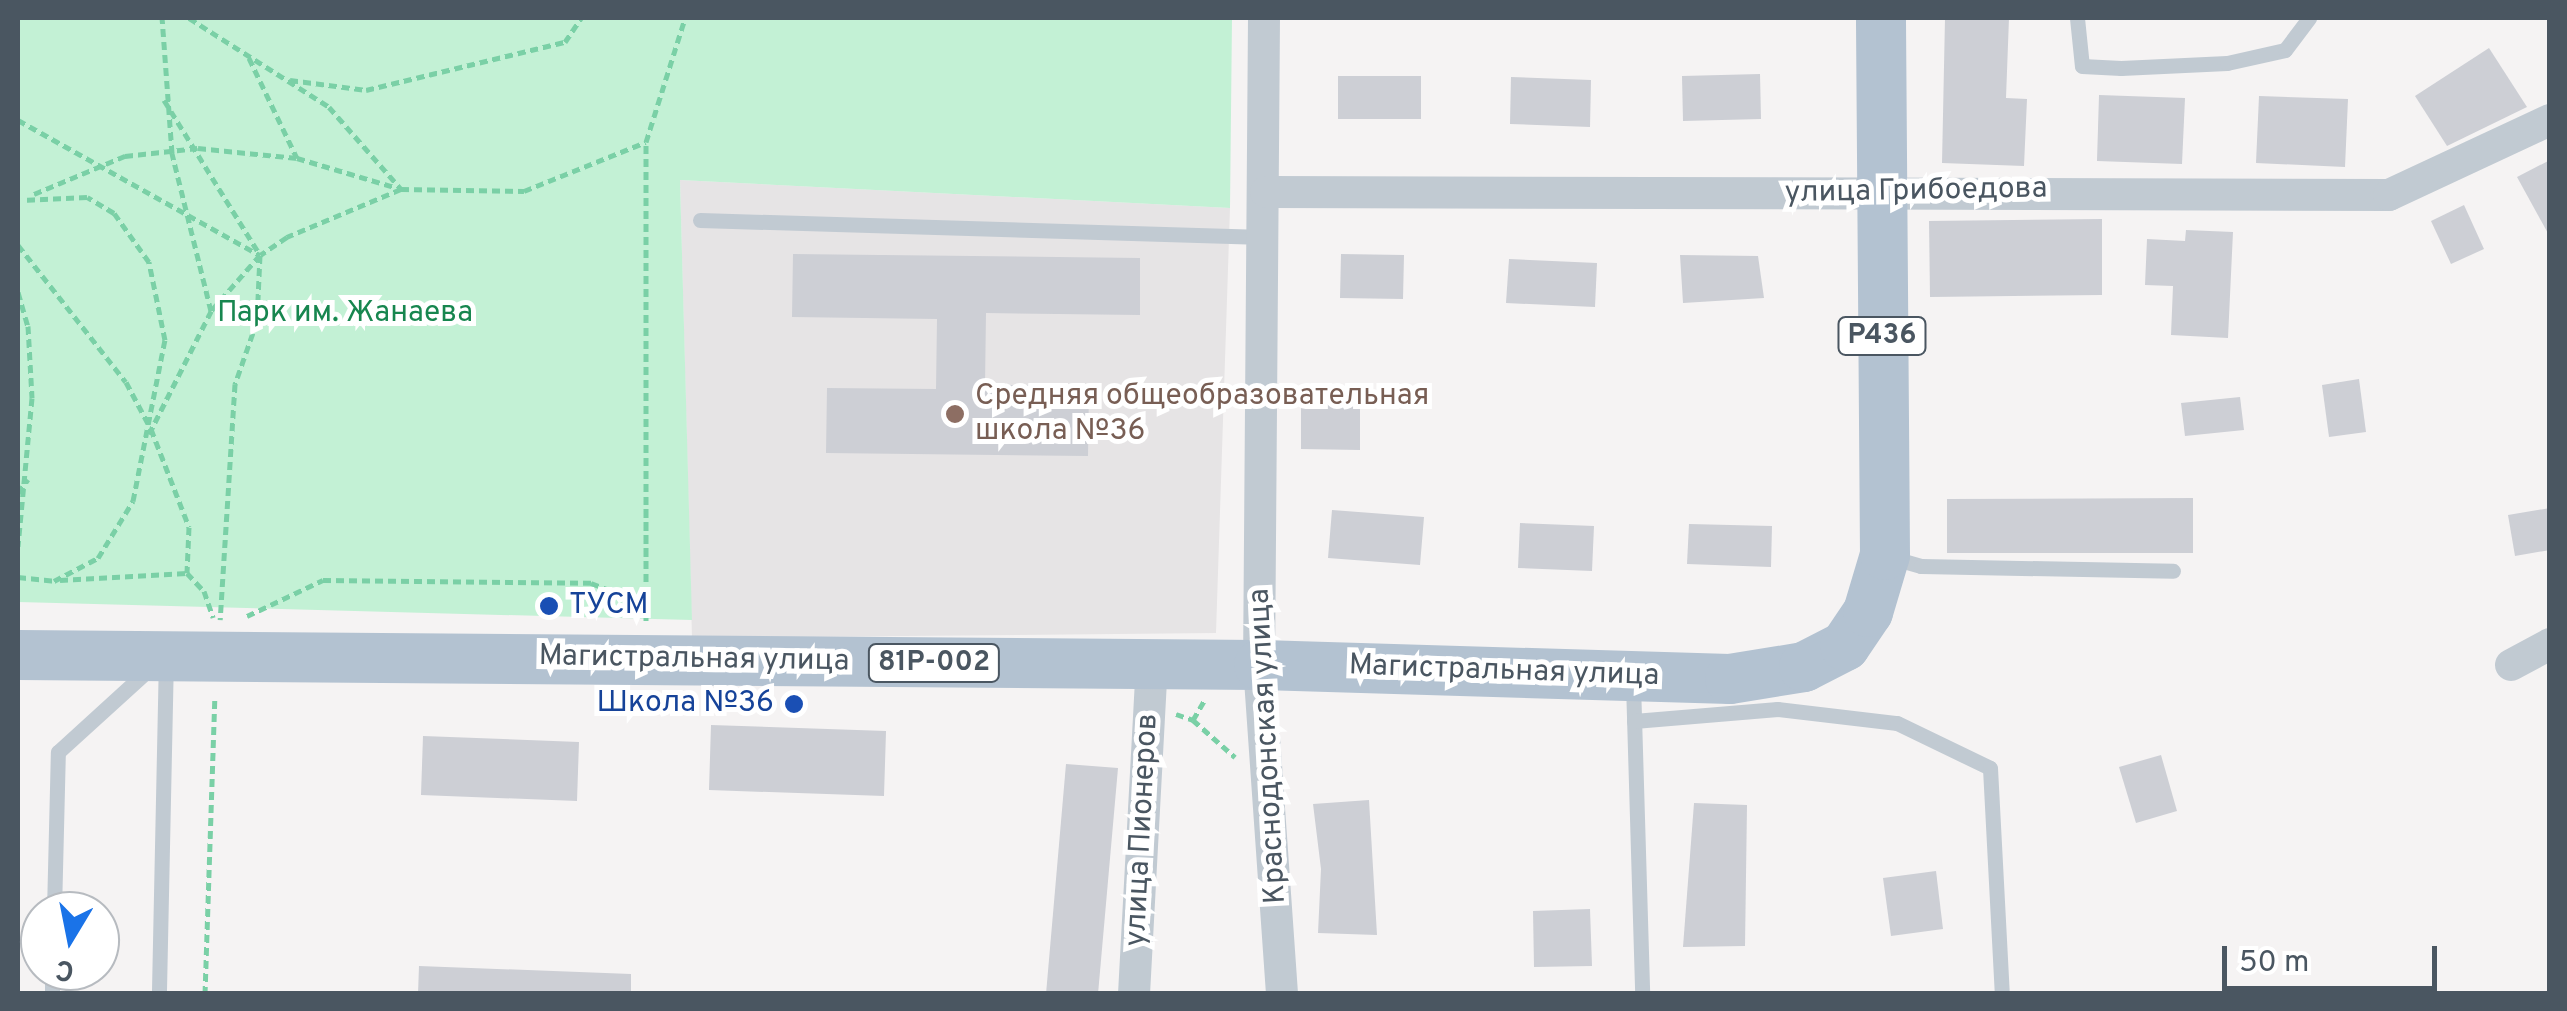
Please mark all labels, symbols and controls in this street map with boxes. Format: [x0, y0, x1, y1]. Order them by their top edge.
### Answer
street label: улица Грибоедова [1784, 172, 2048, 212]
park label: Парк им. Жанаева [217, 296, 473, 332]
road number: P436 [1837, 313, 1927, 359]
place label: Средняя общеобразовательная школа №36 [975, 379, 1429, 450]
marker: Средняя общеобразовательная школа №36 [944, 403, 966, 425]
street label: Краснодонская улица [1243, 587, 1295, 905]
place label: ТУСМ [569, 588, 649, 624]
marker: ТУСМ [538, 595, 560, 617]
street label: Магистральная улица [538, 639, 850, 681]
road number: 81Р-002 [866, 640, 1002, 686]
street label: Магистральная улица [1348, 649, 1660, 695]
place label: Школа №36 [597, 686, 774, 722]
marker: Школа №36 [783, 693, 805, 715]
street label: улица Пионеров [1119, 712, 1167, 948]
north arrow [20, 891, 120, 991]
scale bar [2227, 926, 2442, 988]
text: 50 m [2239, 945, 2309, 982]
text: С [53, 949, 77, 988]

